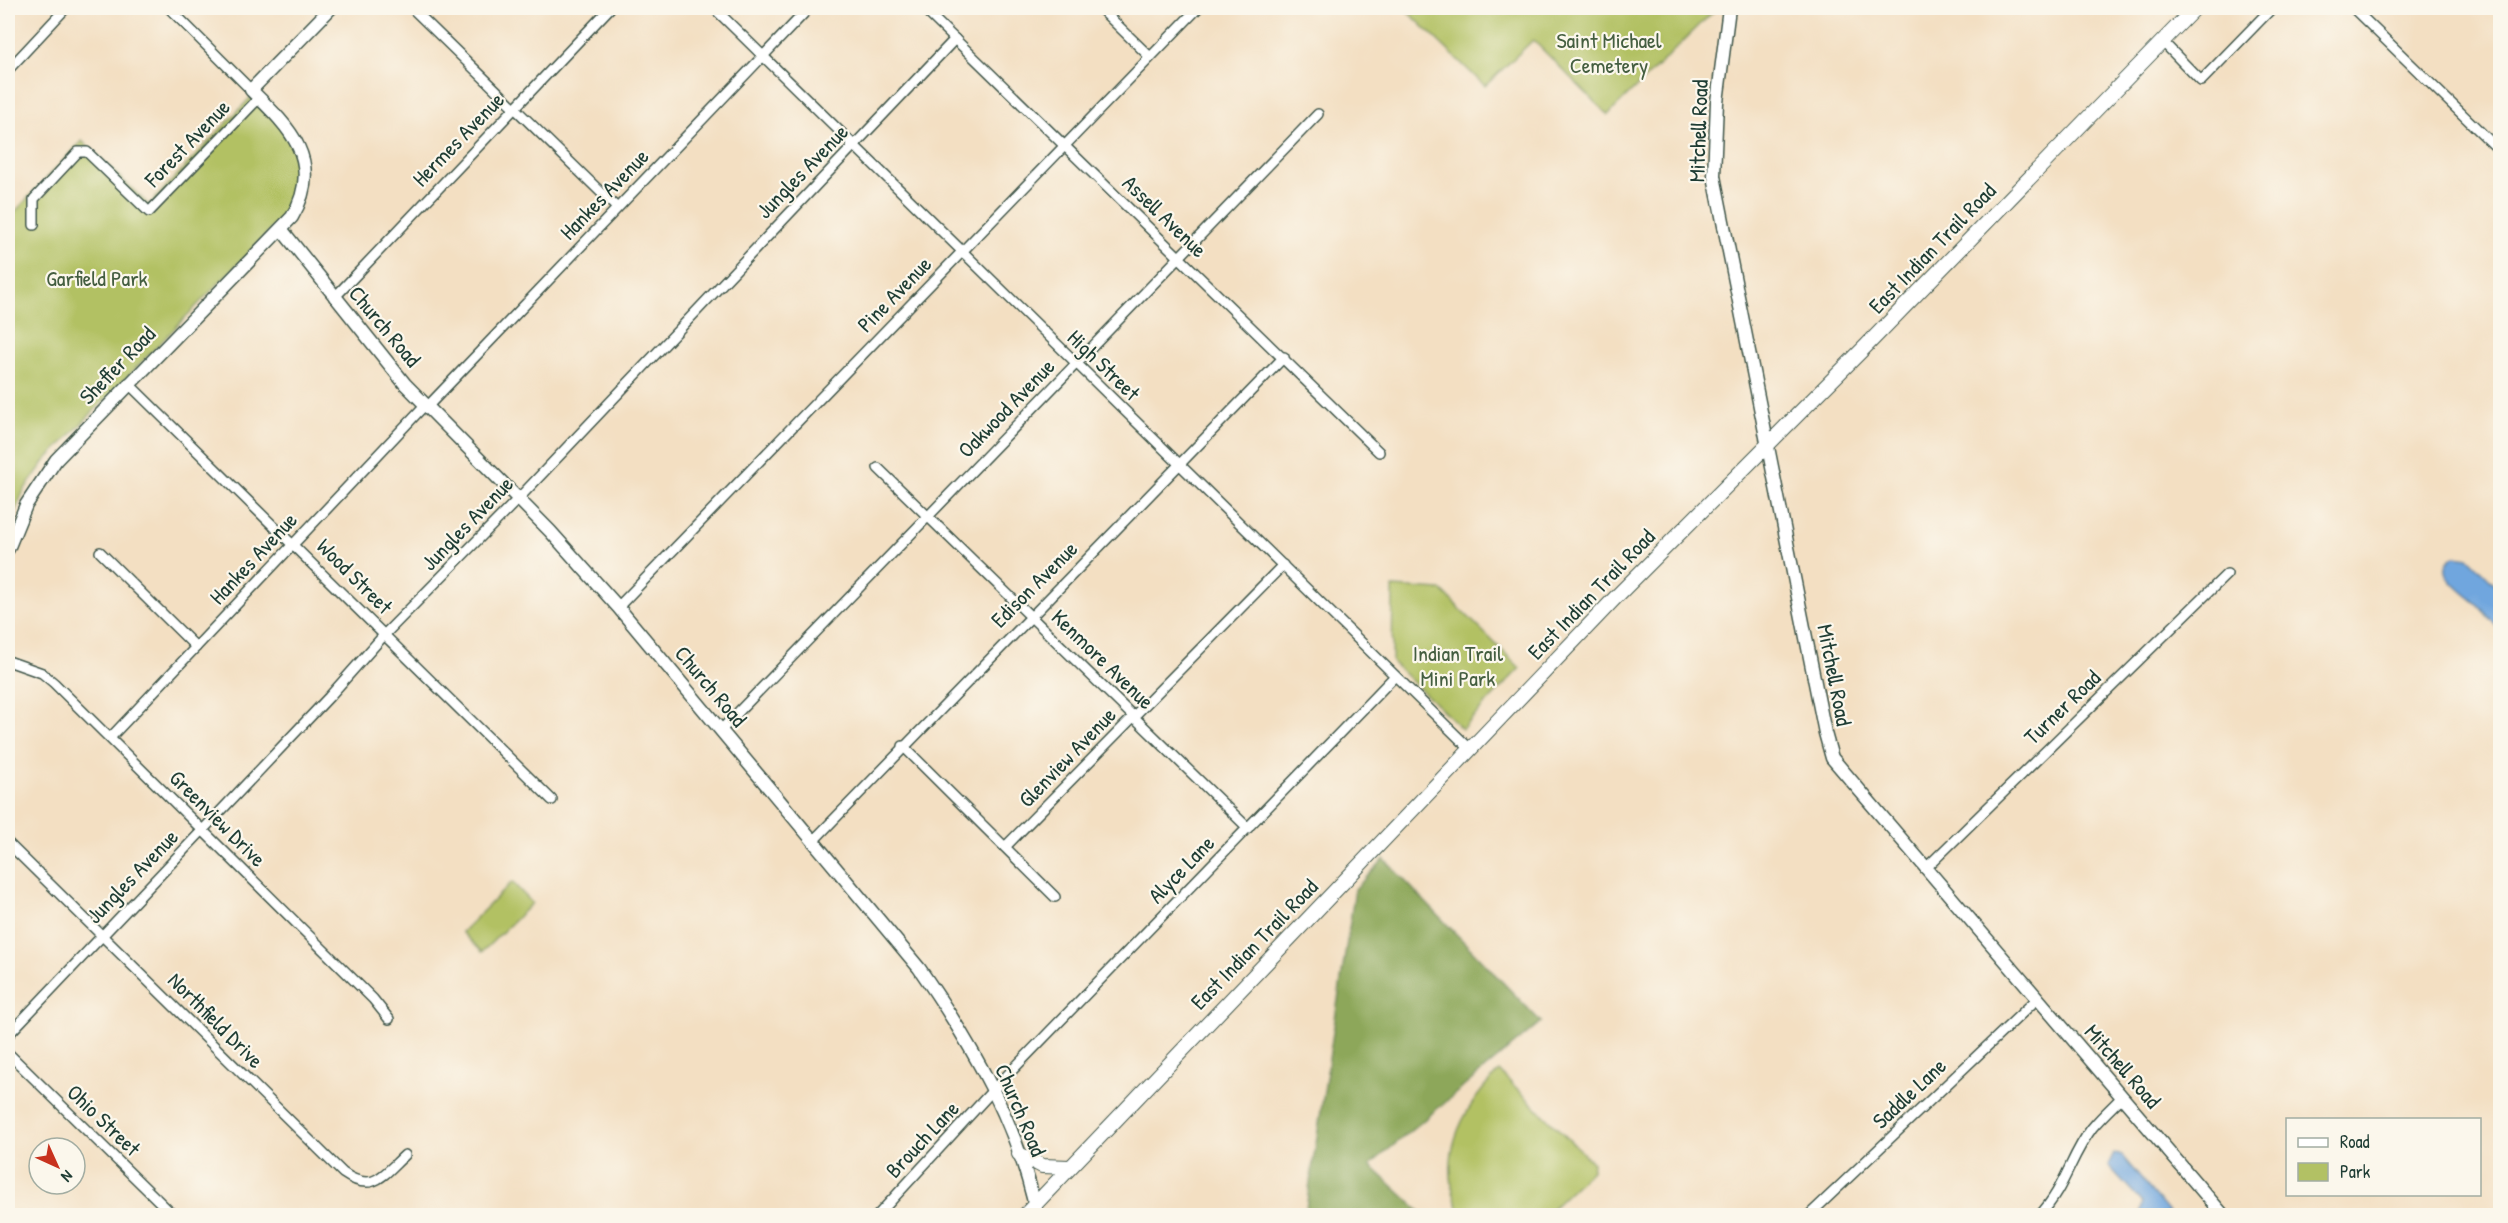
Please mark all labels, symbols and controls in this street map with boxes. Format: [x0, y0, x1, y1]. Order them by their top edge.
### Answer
park label: Saint Michael Cemetery [1556, 25, 1662, 80]
street label: Mitchell Road [1681, 79, 1715, 183]
street label: Hermes Avenue [405, 85, 511, 193]
street label: Forest Avenue [137, 92, 237, 194]
street label: Jungles Avenue [749, 117, 855, 225]
street label: Hankes Avenue [553, 142, 655, 246]
street label: Assell Avenue [1116, 168, 1214, 264]
street label: East Indian Trail Road [1862, 176, 2002, 320]
street label: Pine Avenue [850, 249, 938, 339]
park label: Garfield Park [46, 263, 148, 293]
street label: Church Road [342, 279, 428, 373]
street label: Sheffer Road [72, 319, 162, 411]
street label: High Street [1061, 323, 1147, 408]
street label: Oakwood Avenue [951, 352, 1061, 464]
street label: Jungles Avenue [414, 469, 520, 577]
street label: Hankes Avenue [202, 505, 304, 611]
street label: East Indian Trail Road [1521, 522, 1661, 666]
street label: Wood Street [310, 531, 400, 621]
street label: Edison Avenue [984, 534, 1084, 634]
street label: Kenmore Avenue [1045, 602, 1161, 716]
street label: Mitchell Road [1810, 622, 1860, 729]
park label: Indian Trail Mini Park [1413, 638, 1503, 693]
street label: Church Road [668, 639, 754, 733]
street label: Turner Road [2017, 663, 2107, 751]
street label: Glenview Avenue [1012, 700, 1123, 814]
street label: Greenview Drive [163, 763, 273, 873]
street label: Jungles Avenue [79, 822, 185, 930]
street label: Alyce Lane [1141, 828, 1221, 910]
street label: East Indian Trail Road [1184, 872, 1324, 1016]
street label: Northfield Drive [161, 965, 271, 1075]
street label: Mitchell Road [2078, 1017, 2168, 1115]
street label: Saddle Lane [1865, 1051, 1953, 1135]
street label: Church Road [988, 1059, 1054, 1161]
street label: Ohio Street [61, 1077, 148, 1163]
street label: Brouch Lane [878, 1094, 966, 1184]
legend [2286, 1118, 2481, 1196]
text: Road [2340, 1129, 2370, 1154]
north arrow [27, 1136, 87, 1196]
text: Park [2340, 1159, 2371, 1184]
text: N [56, 1166, 78, 1188]

